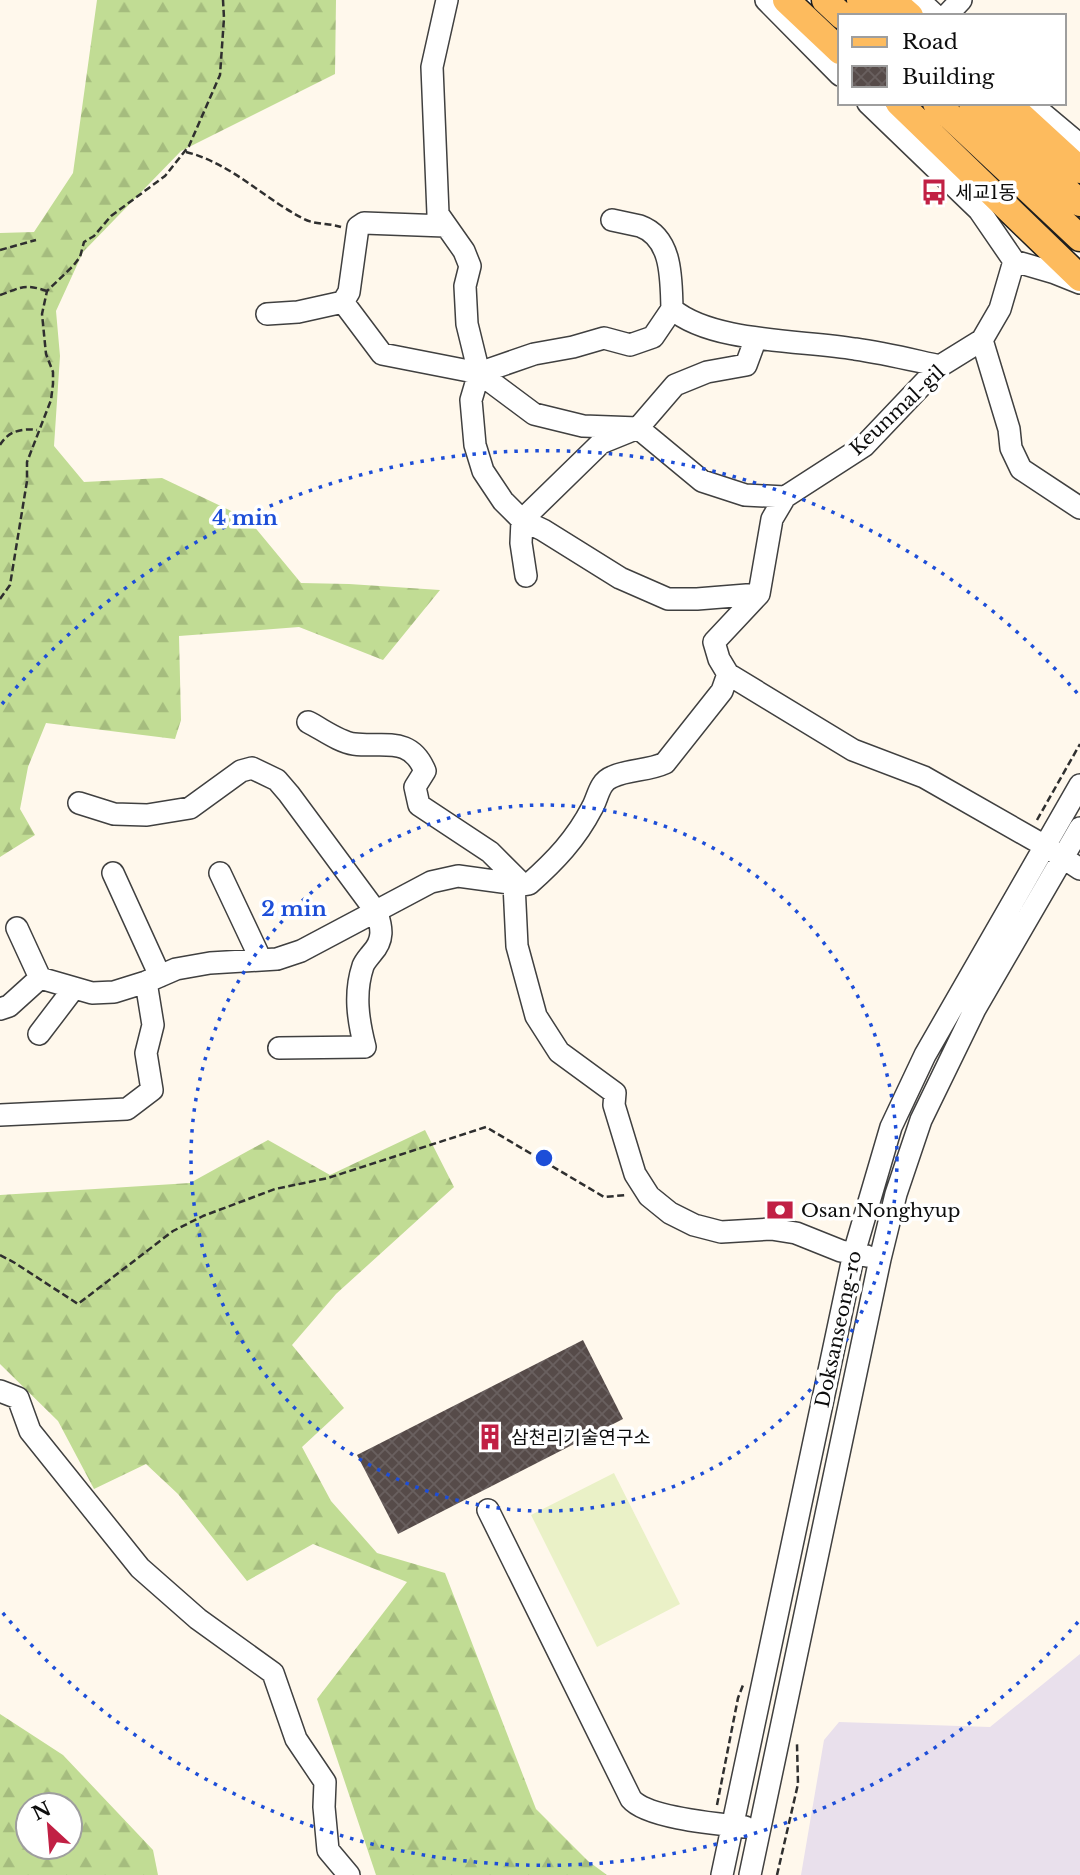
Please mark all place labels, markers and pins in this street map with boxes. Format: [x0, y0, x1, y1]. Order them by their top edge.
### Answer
bus stop icon: 세교1동 [919, 177, 949, 207]
place label: 세교1동 [955, 181, 1016, 204]
centre of rings [532, 1146, 556, 1170]
bank icon: Osan Nonghyup [765, 1195, 795, 1225]
place label: Osan Nonghyup [801, 1199, 960, 1222]
building icon: 삼천리기술연구소 [475, 1422, 505, 1452]
place label: 삼천리기술연구소 [511, 1426, 651, 1449]

